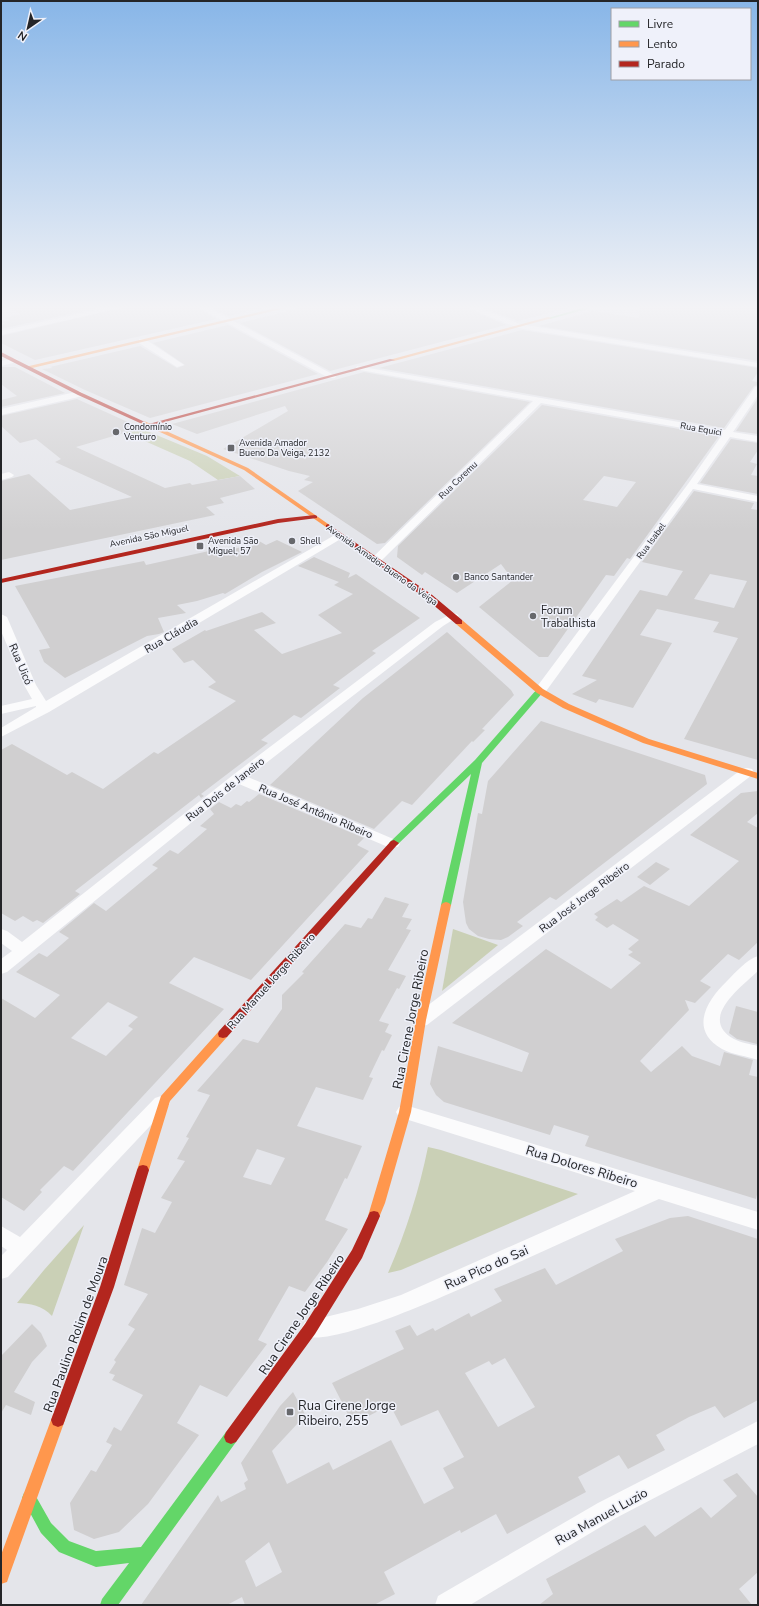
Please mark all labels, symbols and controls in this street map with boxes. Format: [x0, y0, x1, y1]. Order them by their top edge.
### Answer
north arrow [8, 8, 48, 48]
legend [611, 8, 751, 80]
text: Livre [647, 16, 673, 32]
text: N [15, 27, 30, 44]
text: Lento [647, 36, 678, 52]
text: Parado [647, 56, 685, 72]
street label: Rua Equici [679, 419, 723, 439]
place label: Condomínio Venturo [123, 421, 172, 443]
marker: Condomínio Venturo [111, 427, 121, 437]
place label: Avenida Amador Bueno Da Veiga, 2132 [239, 437, 330, 459]
marker: Avenida Amador Bueno Da Veiga, 2132 [226, 443, 236, 453]
street label: Rua Coremu [436, 458, 480, 502]
street label: Rua Isabel [634, 520, 668, 562]
street label: Avenida São Miguel [108, 522, 190, 550]
street label: Avenida Amador Bueno da Veiga [324, 522, 440, 608]
place label: Avenida São Miguel, 57 [208, 535, 259, 557]
place label: Shell [300, 535, 321, 547]
marker: Shell [287, 536, 297, 546]
marker: Avenida São Miguel, 57 [195, 541, 205, 551]
place label: Banco Santander [464, 571, 534, 583]
marker: Banco Santander [451, 572, 461, 582]
place label: Forum Trabalhista [541, 603, 596, 631]
marker: Forum Trabalhista [528, 611, 538, 621]
street label: Rua Cláudia [142, 614, 201, 657]
street label: Rua Uicó [5, 641, 36, 687]
street label: Rua Dois de Janeiro [183, 754, 268, 825]
street label: Rua José Antônio Ribeiro [257, 781, 375, 842]
street label: Rua José Jorge Ribeiro [536, 859, 632, 936]
street label: Rua Manuel Jorge Ribeiro [224, 930, 319, 1033]
street label: Rua Cirene Jorge Ribeiro [389, 948, 433, 1091]
street label: Rua Dolores Ribeiro [524, 1141, 640, 1193]
street label: Rua Pico do Sai [442, 1241, 531, 1294]
street label: Rua Cirene Jorge Ribeiro [255, 1251, 349, 1378]
street label: Rua Paulino Rolim de Moura [39, 1254, 113, 1415]
place label: Rua Cirene Jorge Ribeiro, 255 [298, 1397, 396, 1430]
marker: Rua Cirene Jorge Ribeiro, 255 [285, 1407, 295, 1417]
street label: Rua Manuel Luzio [552, 1484, 651, 1550]

